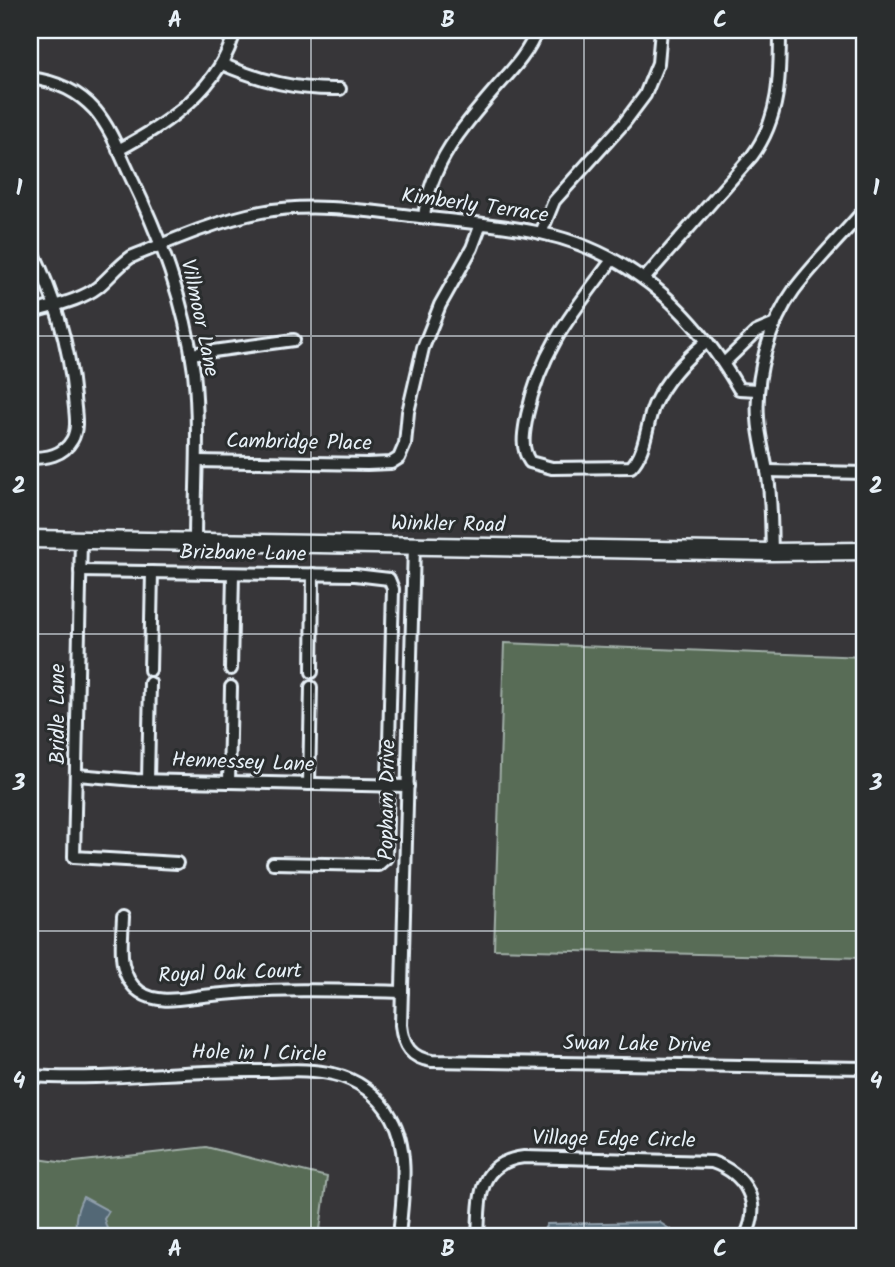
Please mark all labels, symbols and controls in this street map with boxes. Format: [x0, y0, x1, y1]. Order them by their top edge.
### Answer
text: A [168, 3, 182, 39]
text: B [441, 3, 455, 39]
text: C [713, 3, 727, 39]
text: 1 [16, 171, 23, 207]
text: 1 [873, 171, 880, 207]
street label: Kimberly Terrace [399, 179, 551, 233]
street label: Villmoor Lane [170, 256, 228, 380]
street label: Cambridge Place [226, 425, 373, 461]
text: 2 [12, 469, 26, 505]
text: 2 [869, 469, 883, 505]
street label: Winkler Road [390, 508, 506, 543]
street label: Brizbane Lane [179, 536, 307, 572]
street label: Bridle Lane [42, 663, 75, 764]
street label: Popham Drive [370, 739, 406, 861]
street label: Hennessey Lane [171, 744, 316, 782]
text: 3 [12, 766, 26, 802]
text: 3 [869, 766, 883, 802]
street label: Royal Oak Court [158, 955, 303, 993]
street label: Swan Lake Drive [563, 1027, 712, 1063]
street label: Hole in 1 Circle [191, 1036, 327, 1072]
text: 4 [13, 1064, 26, 1100]
text: 4 [870, 1064, 883, 1100]
street label: Village Edge Circle [532, 1122, 696, 1158]
text: A [168, 1232, 182, 1267]
text: B [441, 1232, 455, 1267]
text: C [713, 1232, 727, 1267]

